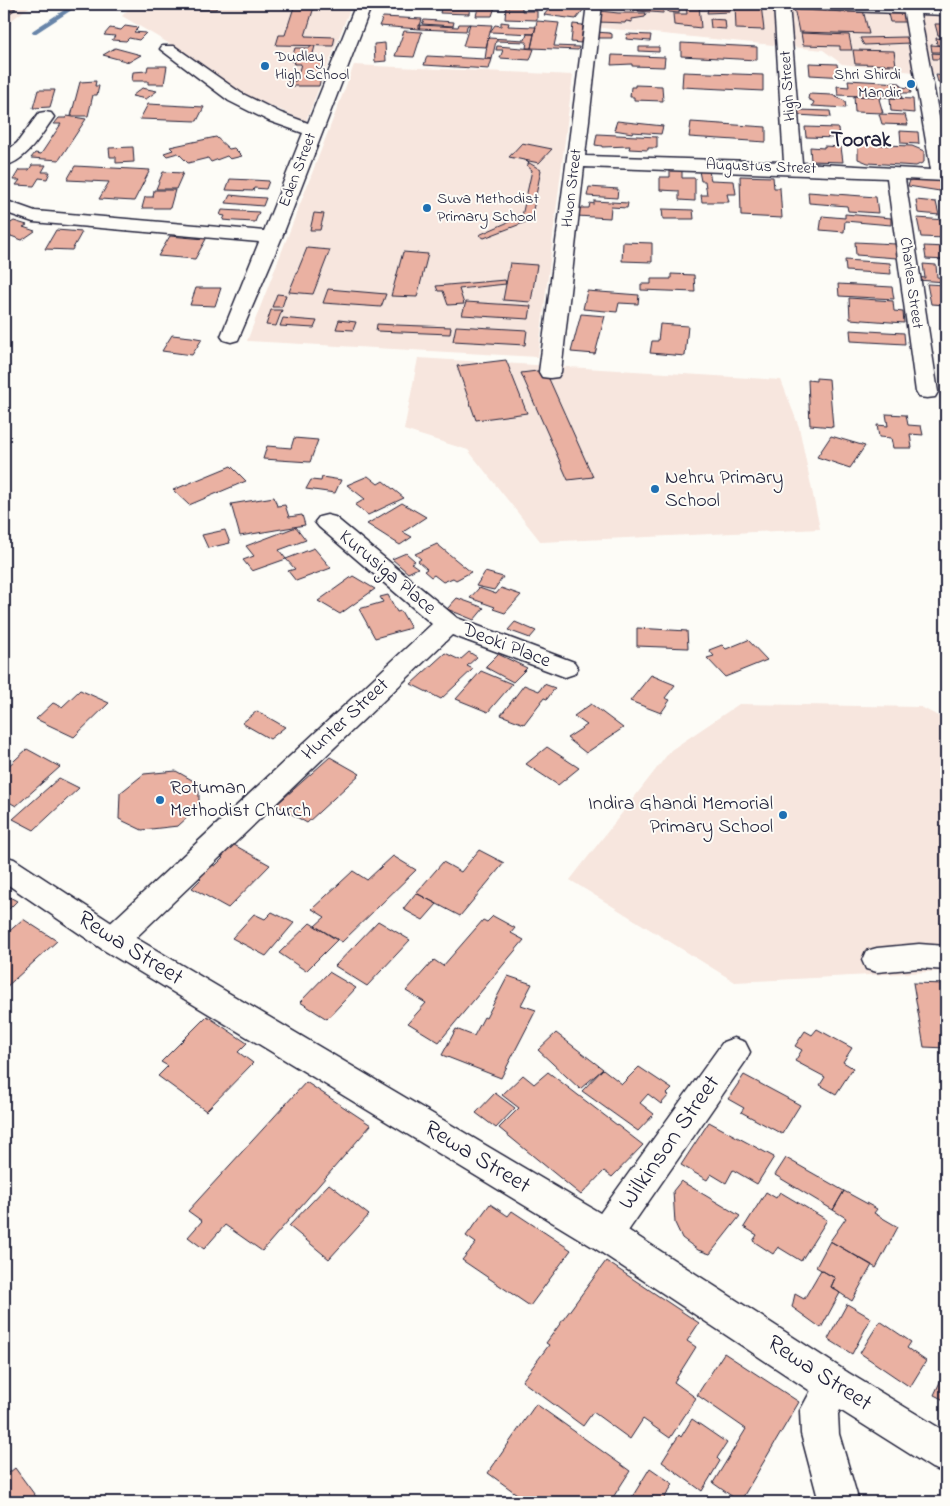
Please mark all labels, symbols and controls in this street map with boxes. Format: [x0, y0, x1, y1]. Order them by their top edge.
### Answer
place label: Dudley High School [274, 45, 349, 87]
street label: High Street [774, 49, 802, 122]
marker: Dudley High School [259, 60, 271, 72]
place label: Shri Shirdi Mandir [834, 63, 901, 105]
marker: Shri Shirdi Mandir [905, 78, 917, 90]
district label: Toorak [831, 126, 892, 156]
street label: Eden Street [273, 129, 323, 211]
street label: Huon Street [555, 147, 589, 229]
street label: Augustus Street [705, 153, 817, 181]
place label: Suva Methodist Primary School [437, 187, 539, 229]
marker: Suva Methodist Primary School [421, 202, 433, 214]
street label: Charles Street [893, 236, 929, 331]
place label: Nehru Primary School [665, 464, 783, 516]
marker: Nehru Primary School [649, 483, 661, 495]
street label: Kurusiga Place [331, 523, 442, 623]
street label: Deoki Place [456, 615, 555, 676]
street label: Hunter Street [296, 672, 396, 768]
place label: Rotuman Methodist Church [170, 774, 311, 826]
place label: Indira Ghandi Memorial Primary School [588, 790, 773, 842]
marker: Rotuman Methodist Church [154, 794, 166, 806]
marker: Indira Ghandi Memorial Primary School [777, 809, 789, 821]
street label: Rewa Street [70, 903, 190, 995]
street label: Wilkinson Street [610, 1068, 730, 1218]
street label: Rewa Street [417, 1112, 537, 1204]
street label: Rewa Street [759, 1327, 879, 1421]

